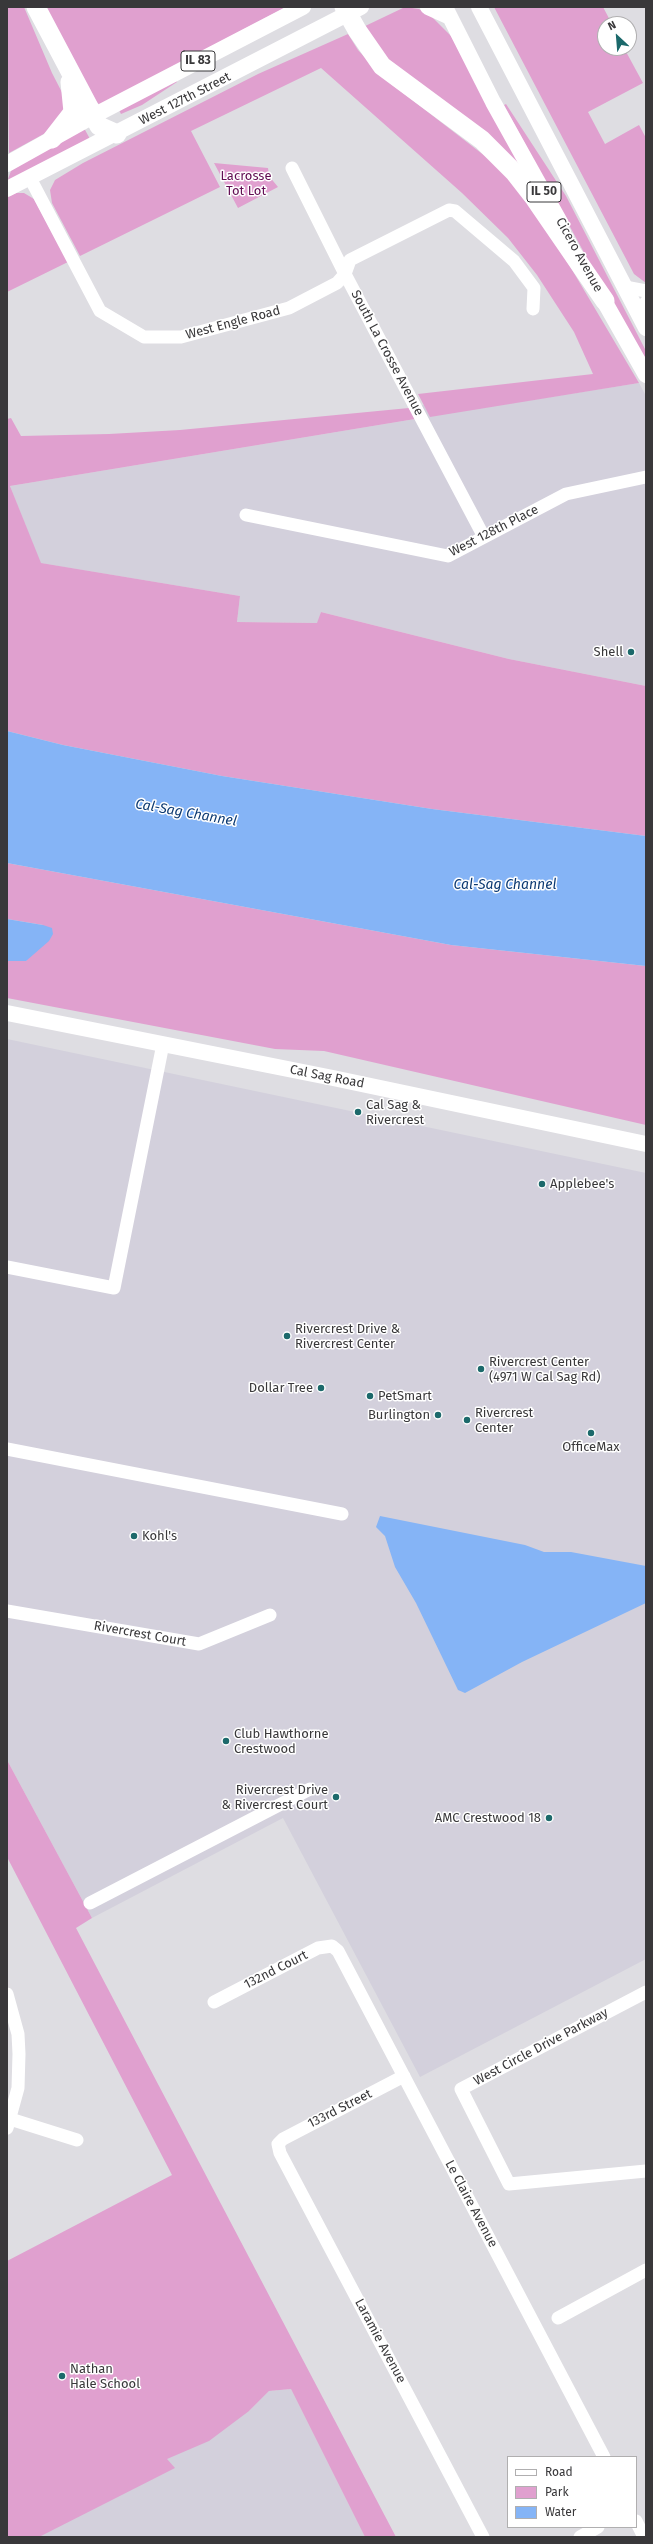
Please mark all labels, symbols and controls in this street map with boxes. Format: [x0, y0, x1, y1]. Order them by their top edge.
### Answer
north arrow [597, 16, 637, 56]
text: N [606, 18, 618, 33]
road number: IL 83 [181, 51, 215, 71]
street label: West 127th Street [137, 69, 233, 129]
park label: Lacrosse Tot Lot [221, 168, 271, 199]
road number: IL 50 [527, 182, 561, 202]
street label: Cicero Avenue [552, 215, 606, 295]
street label: South La Crosse Avenue [347, 288, 427, 418]
street label: West Engle Road [184, 303, 282, 343]
street label: West 128th Place [447, 502, 541, 560]
place label: Shell [594, 644, 623, 660]
marker: Shell [626, 647, 636, 657]
water label: Cal-Sag Channel [134, 796, 238, 830]
water label: Cal-Sag Channel [454, 877, 556, 893]
street label: Cal Sag Road [288, 1062, 366, 1092]
place label: Cal Sag & Rivercrest [366, 1097, 424, 1128]
marker: Cal Sag & Rivercrest [353, 1107, 363, 1117]
place label: Applebee's [550, 1176, 614, 1192]
marker: Applebee's [537, 1179, 547, 1189]
place label: Rivercrest Drive & Rivercrest Center [295, 1321, 400, 1352]
marker: Rivercrest Drive & Rivercrest Center [282, 1331, 292, 1341]
place label: Rivercrest Center (4971 W Cal Sag Rd) [489, 1354, 600, 1385]
marker: Rivercrest Center (4971 W Cal Sag Rd) [476, 1364, 486, 1374]
place label: Dollar Tree [249, 1380, 313, 1396]
marker: Dollar Tree [316, 1383, 326, 1393]
place label: PetSmart [378, 1388, 432, 1404]
marker: PetSmart [365, 1391, 375, 1401]
place label: Rivercrest Center [475, 1405, 533, 1436]
place label: Burlington [368, 1407, 430, 1423]
marker: Burlington [433, 1410, 443, 1420]
marker: Rivercrest Center [462, 1415, 472, 1425]
marker: OfficeMax [586, 1428, 596, 1438]
place label: OfficeMax [562, 1439, 620, 1455]
place label: Kohl's [142, 1528, 177, 1544]
marker: Kohl's [129, 1531, 139, 1541]
street label: Rivercrest Court [93, 1618, 187, 1650]
place label: Club Hawthorne Crestwood [234, 1726, 328, 1757]
marker: Club Hawthorne Crestwood [221, 1736, 231, 1746]
place label: Rivercrest Drive & Rivercrest Court [221, 1782, 328, 1813]
marker: Rivercrest Drive & Rivercrest Court [331, 1792, 341, 1802]
place label: AMC Crestwood 18 [435, 1810, 541, 1826]
marker: AMC Crestwood 18 [544, 1813, 554, 1823]
street label: 132nd Court [242, 1947, 310, 1993]
street label: West Circle Drive Parkway [471, 2005, 611, 2089]
street label: 133rd Street [305, 2086, 375, 2132]
street label: Le Claire Avenue [441, 2158, 501, 2250]
street label: Laramie Avenue [351, 2296, 409, 2386]
place label: Nathan Hale School [70, 2361, 140, 2392]
marker: Nathan Hale School [57, 2371, 67, 2381]
legend [507, 2456, 637, 2528]
text: Road [545, 2465, 573, 2479]
text: Park [545, 2485, 569, 2499]
text: Water [545, 2505, 576, 2519]

